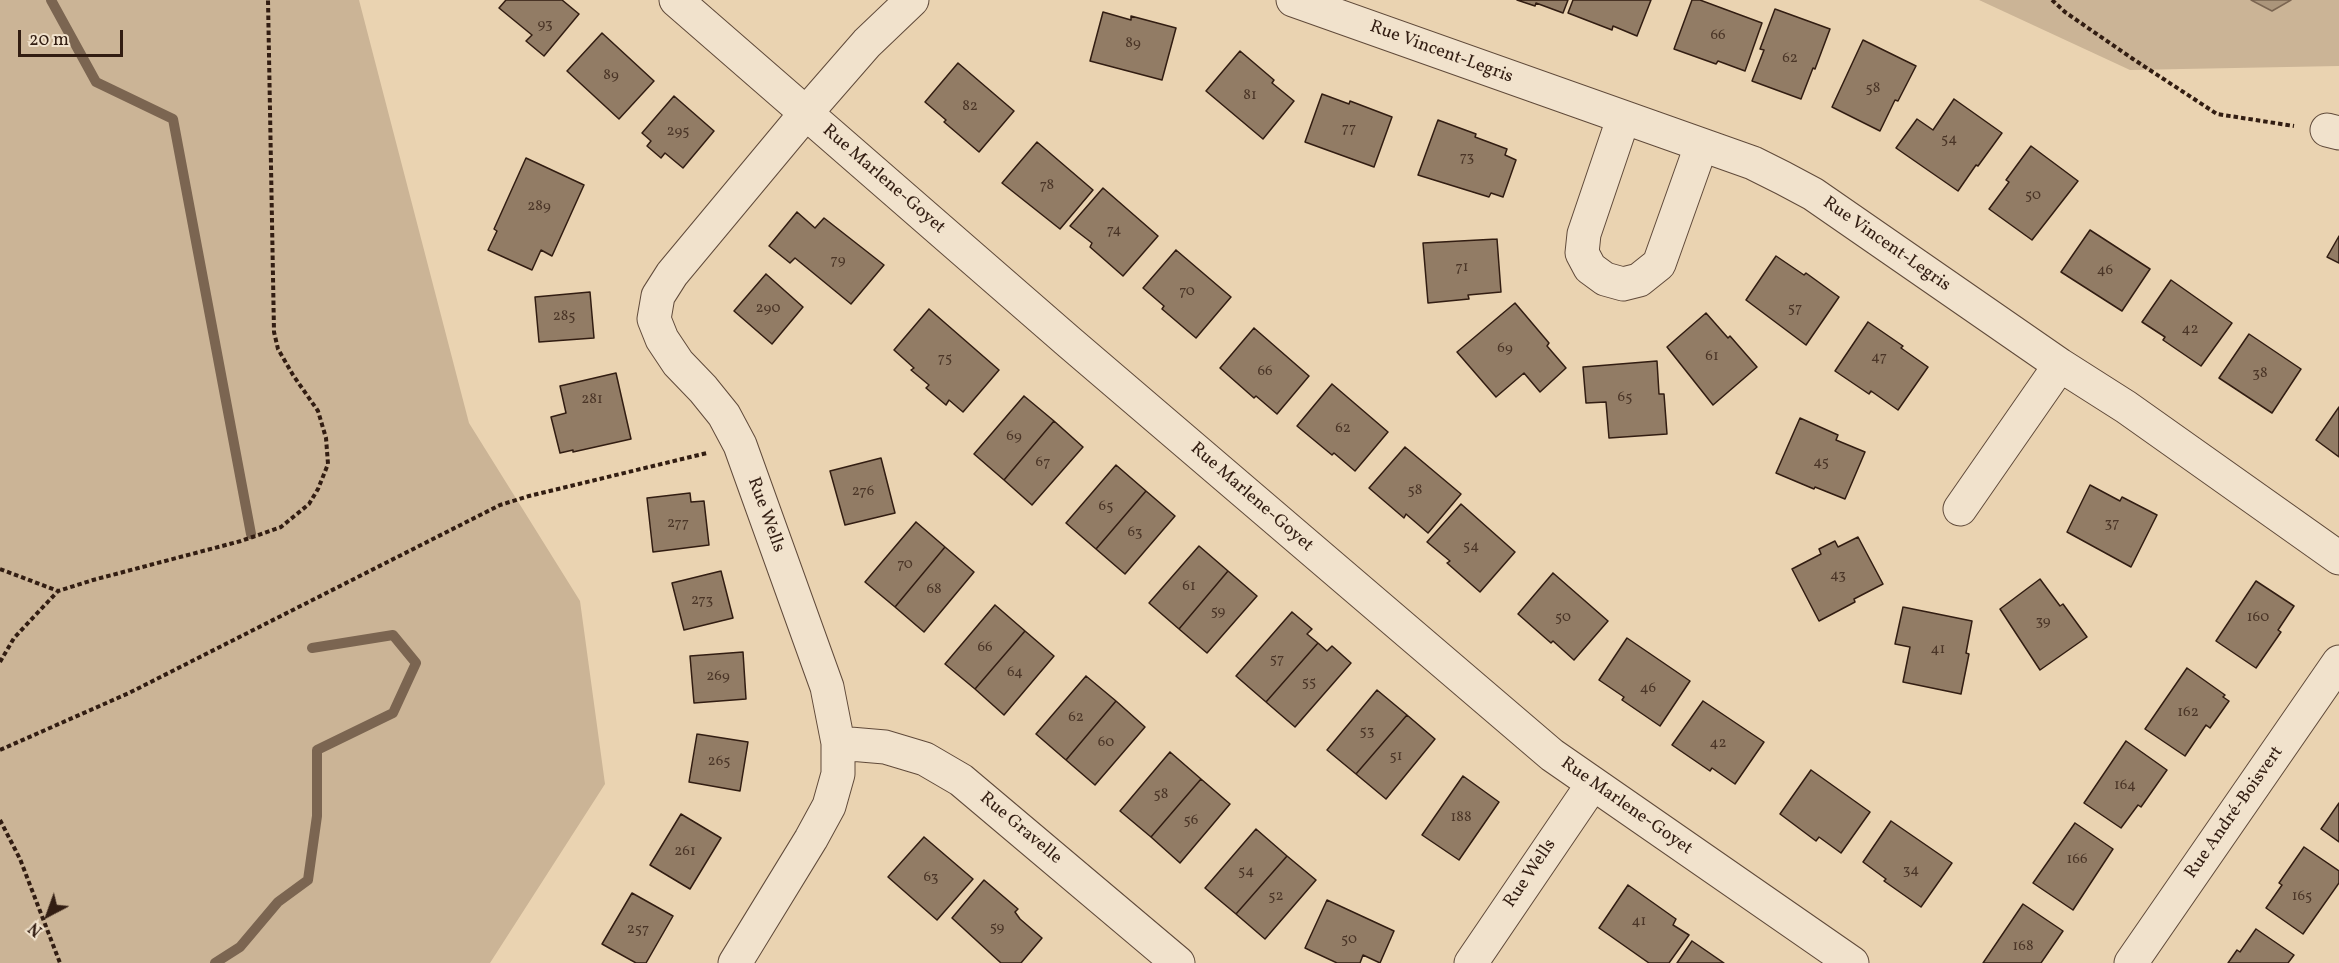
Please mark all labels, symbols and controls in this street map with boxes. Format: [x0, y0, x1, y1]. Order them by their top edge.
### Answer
house number: 93 [537, 16, 553, 34]
street label: Rue Vincent-Legris [1366, 17, 1516, 89]
scale bar [21, 18, 126, 56]
house number: 66 [1710, 27, 1726, 45]
text: 20 m [29, 28, 69, 53]
house number: 89 [1125, 35, 1141, 53]
house number: 62 [1782, 50, 1798, 68]
house number: 89 [603, 67, 619, 85]
house number: 58 [1866, 80, 1880, 98]
house number: 81 [1243, 87, 1257, 105]
house number: 82 [962, 98, 978, 116]
house number: 77 [1342, 120, 1356, 138]
street label: Rue Marlene-Goyet [817, 121, 949, 239]
house number: 295 [667, 123, 689, 141]
house number: 54 [1941, 131, 1957, 149]
house number: 73 [1460, 149, 1474, 167]
house number: 78 [1040, 177, 1054, 195]
house number: 50 [2025, 187, 2041, 205]
street label: Rue Vincent-Legris [1818, 193, 1954, 297]
house number: 289 [527, 198, 551, 216]
house number: 74 [1107, 222, 1121, 240]
house number: 79 [831, 252, 845, 270]
house number: 71 [1455, 259, 1469, 277]
house number: 46 [2097, 262, 2113, 280]
house number: 70 [1179, 283, 1195, 301]
house number: 290 [755, 300, 781, 318]
house number: 57 [1788, 300, 1802, 318]
house number: 285 [553, 308, 575, 326]
house number: 42 [2181, 321, 2199, 339]
house number: 69 [1497, 340, 1513, 358]
house number: 61 [1705, 348, 1719, 366]
house number: 47 [1871, 349, 1887, 367]
house number: 75 [938, 350, 952, 368]
house number: 66 [1257, 363, 1273, 381]
house number: 38 [2252, 365, 2268, 383]
house number: 65 [1618, 389, 1632, 407]
house number: 281 [581, 391, 603, 409]
house number: 62 [1335, 420, 1351, 438]
house number: 69 [1006, 428, 1022, 446]
street label: Rue Marlene-Goyet [1185, 439, 1317, 557]
house number: 67 [1036, 454, 1050, 472]
house number: 45 [1813, 454, 1829, 472]
street label: Rue Wells [741, 475, 789, 555]
house number: 58 [1408, 482, 1422, 500]
house number: 276 [852, 483, 874, 501]
house number: 65 [1099, 498, 1113, 516]
house number: 277 [667, 515, 689, 533]
house number: 37 [2105, 515, 2119, 533]
house number: 63 [1127, 524, 1143, 542]
house number: 54 [1463, 538, 1479, 556]
house number: 70 [897, 556, 913, 574]
house number: 43 [1830, 567, 1846, 585]
house number: 61 [1182, 578, 1196, 596]
house number: 68 [926, 581, 942, 599]
house number: 273 [691, 592, 713, 610]
house number: 59 [1211, 603, 1225, 621]
house number: 50 [1555, 609, 1571, 627]
house number: 160 [2247, 609, 2269, 627]
house number: 39 [2035, 613, 2051, 631]
house number: 66 [977, 639, 993, 657]
house number: 41 [1931, 641, 1945, 659]
house number: 57 [1270, 651, 1284, 669]
house number: 64 [1007, 664, 1023, 682]
house number: 269 [706, 668, 730, 686]
house number: 55 [1302, 674, 1316, 692]
house number: 46 [1640, 680, 1656, 698]
house number: 162 [2177, 704, 2199, 722]
house number: 62 [1068, 709, 1084, 727]
house number: 53 [1360, 723, 1374, 741]
house number: 60 [1098, 734, 1114, 752]
house number: 42 [1709, 735, 1727, 753]
street label: Rue André-Boisvert [2181, 743, 2289, 883]
house number: 51 [1389, 748, 1403, 766]
house number: 265 [708, 753, 730, 771]
street label: Rue Marlene-Goyet [1556, 753, 1696, 861]
house number: 164 [2114, 777, 2136, 795]
house number: 58 [1154, 786, 1168, 804]
street label: Rue Gravelle [974, 788, 1066, 870]
house number: 188 [1450, 809, 1472, 827]
house number: 56 [1184, 812, 1198, 830]
street label: Rue Wells [1500, 836, 1562, 912]
house number: 261 [674, 843, 696, 861]
house number: 166 [2067, 851, 2087, 869]
house number: 34 [1903, 862, 1919, 880]
house number: 54 [1238, 863, 1254, 881]
house number: 63 [923, 869, 939, 887]
north arrow [18, 885, 78, 945]
house number: 52 [1268, 888, 1284, 906]
house number: 165 [2292, 888, 2312, 906]
house number: 41 [1632, 913, 1646, 931]
text: N [25, 916, 48, 941]
house number: 59 [990, 919, 1004, 937]
house number: 257 [627, 921, 649, 939]
house number: 50 [1341, 931, 1357, 949]
house number: 168 [2012, 938, 2034, 956]

